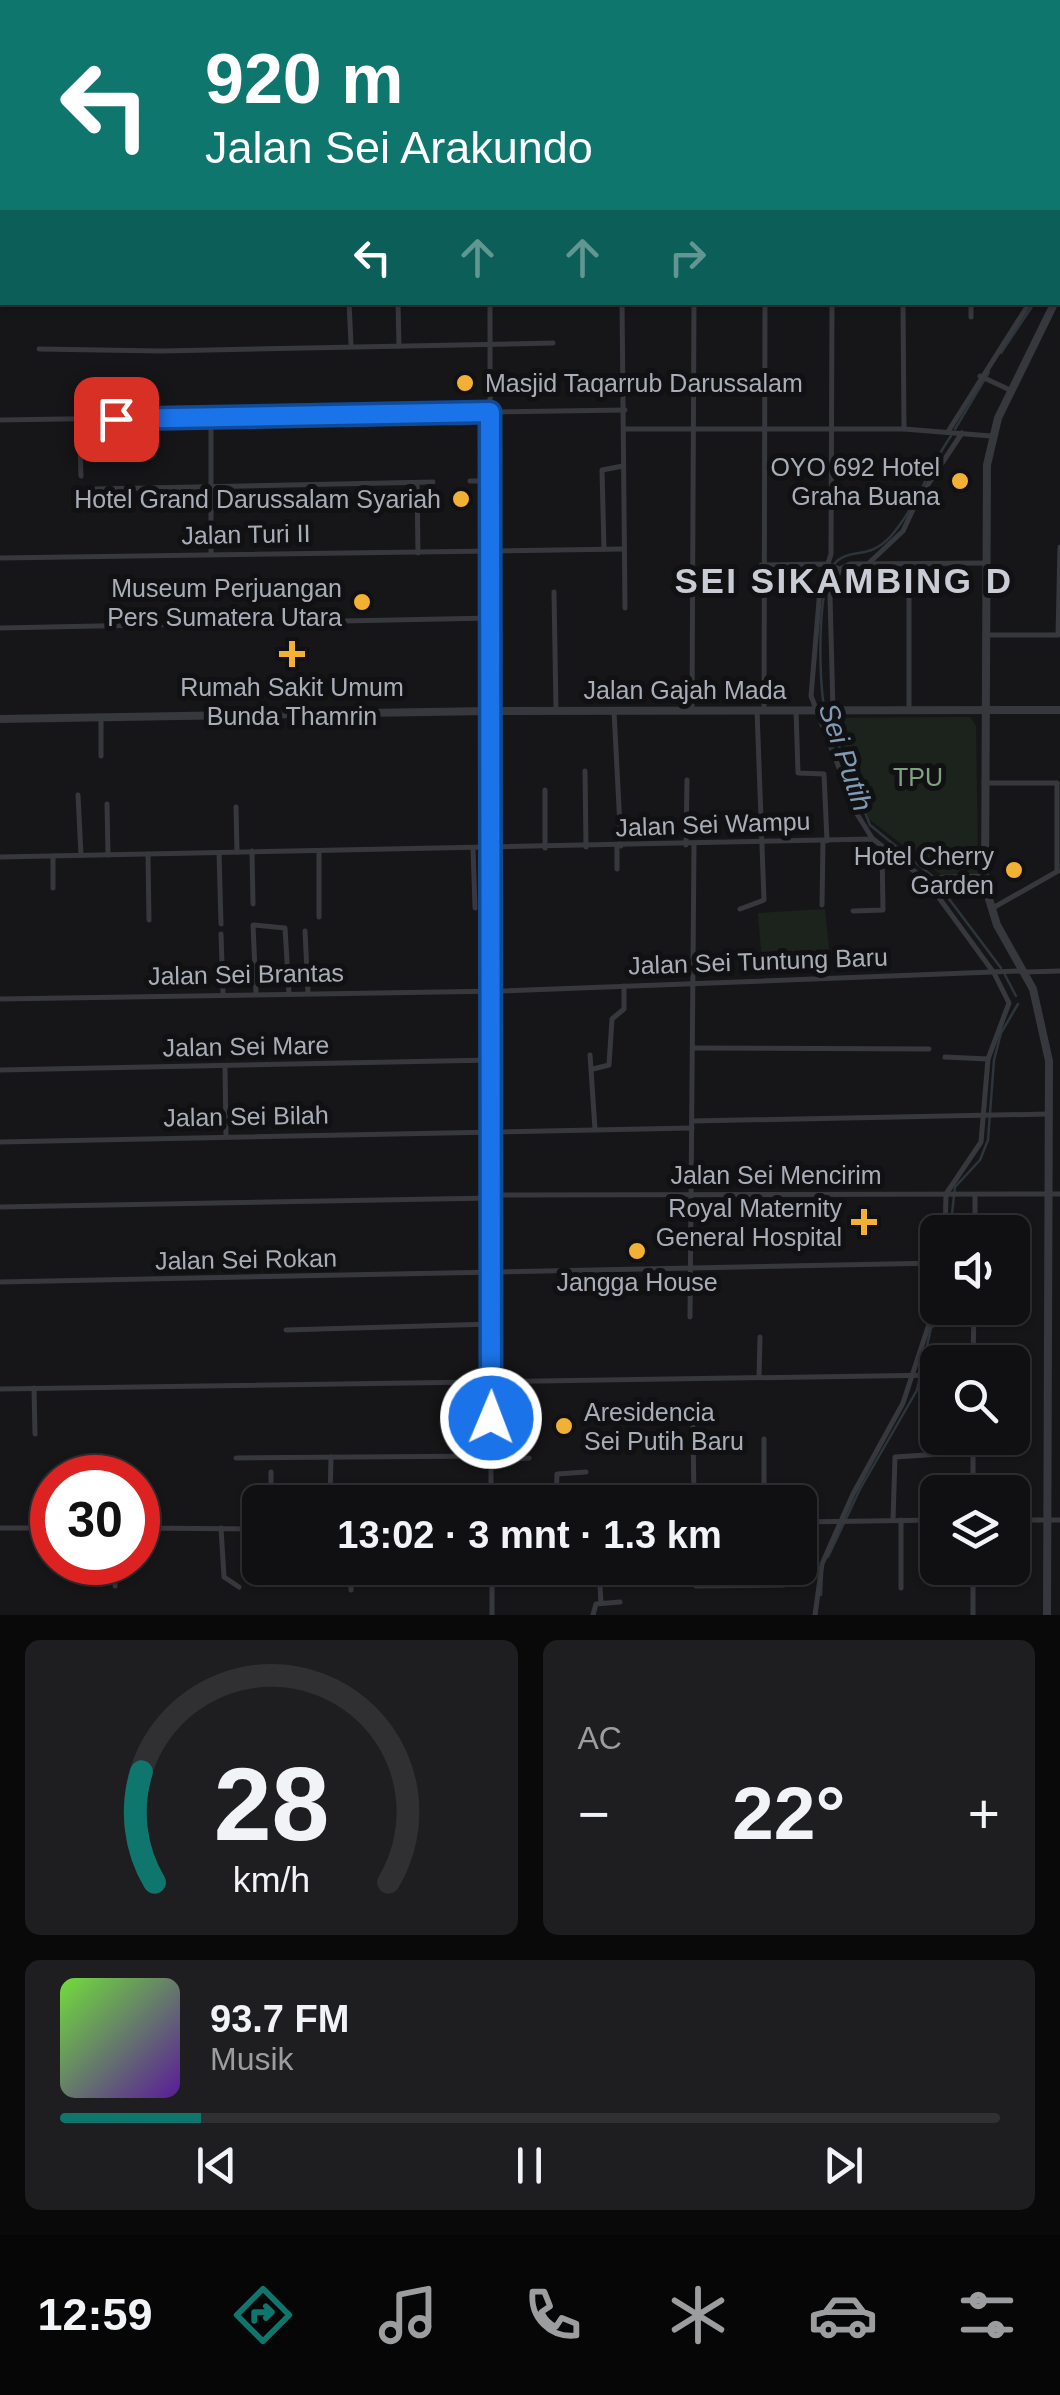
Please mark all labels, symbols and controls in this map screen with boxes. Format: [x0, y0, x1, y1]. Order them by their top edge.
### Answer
icon: left [40, 40, 170, 170]
text: 920 m [205, 40, 403, 118]
text: Jalan Sei Arakundo [205, 122, 593, 173]
icon: left [345, 230, 400, 285]
icon: ahead [450, 230, 505, 285]
icon: ahead [555, 230, 610, 285]
icon: right [660, 230, 715, 285]
place label: Masjid Taqarrub Darussalam [485, 369, 803, 397]
marker: Masjid Taqarrub Darussalam [454, 372, 476, 394]
pin [74, 377, 159, 462]
icon: arrive [89, 392, 144, 447]
place label: OYO 692 Hotel Graha Buana [770, 453, 940, 510]
marker: OYO 692 Hotel Graha Buana [949, 470, 971, 492]
place label: Hotel Grand Darussalam Syariah [74, 485, 441, 513]
marker: Hotel Grand Darussalam Syariah [450, 488, 472, 510]
street label: Jalan Turi II [181, 519, 311, 549]
district label: SEI SIKAMBING D [675, 561, 1013, 600]
place label: Museum Perjuangan Pers Sumatera Utara [107, 574, 342, 631]
marker: Museum Perjuangan Pers Sumatera Utara [351, 591, 373, 613]
marker: Rumah Sakit Umum Bunda Thamrin [279, 641, 305, 667]
place label: Rumah Sakit Umum Bunda Thamrin [180, 673, 404, 730]
street label: Jalan Gajah Mada [584, 676, 787, 704]
water label: Sei Putih [813, 699, 878, 815]
park label: TPU [893, 763, 943, 791]
street label: Jalan Sei Wampu [615, 807, 811, 841]
place label: Hotel Cherry Garden [854, 842, 994, 899]
marker: Hotel Cherry Garden [1003, 859, 1025, 881]
street label: Jalan Sei Tuntung Baru [628, 942, 888, 980]
street label: Jalan Sei Brantas [148, 958, 344, 990]
street label: Jalan Sei Mare [162, 1031, 330, 1061]
street label: Jalan Sei Bilah [163, 1101, 329, 1131]
street label: Jalan Sei Mencirim [670, 1161, 882, 1189]
place label: Royal Maternity General Hospital [656, 1194, 842, 1251]
marker: Royal Maternity General Hospital [851, 1209, 877, 1235]
map controls [920, 1215, 1030, 1585]
button: sound [920, 1215, 1030, 1325]
marker: Jangga House [626, 1240, 648, 1262]
street label: Jalan Sei Rokan [155, 1243, 337, 1275]
place label: Jangga House [556, 1268, 718, 1296]
button: search [920, 1345, 1030, 1455]
position arrow [439, 1366, 543, 1470]
place label: Aresidencia Sei Putih Baru [584, 1398, 744, 1455]
marker: Aresidencia Sei Putih Baru [553, 1415, 575, 1437]
speed limit sign: 30 [30, 1455, 160, 1585]
button: layers [920, 1475, 1030, 1585]
text: 13:02 · 3 mnt · 1.3 km [337, 1514, 722, 1556]
text: AC [578, 1720, 622, 1756]
text: 28 [213, 1746, 329, 1862]
text: 22° [732, 1771, 845, 1855]
text: − [578, 1783, 610, 1845]
text: + [968, 1783, 1000, 1845]
text: km/h [233, 1860, 310, 1900]
text: 93.7 FM [210, 1998, 349, 2040]
text: Musik [210, 2041, 294, 2077]
icon: previous [189, 2138, 244, 2193]
icon: pause [502, 2138, 557, 2193]
icon: next [816, 2138, 871, 2193]
icon: directions [228, 2280, 298, 2350]
icon: music [373, 2280, 443, 2350]
icon: phone [518, 2280, 588, 2350]
icon: climate [663, 2280, 733, 2350]
icon: car [808, 2280, 878, 2350]
icon: filters [952, 2280, 1022, 2350]
text: 12:59 [37, 2289, 153, 2340]

